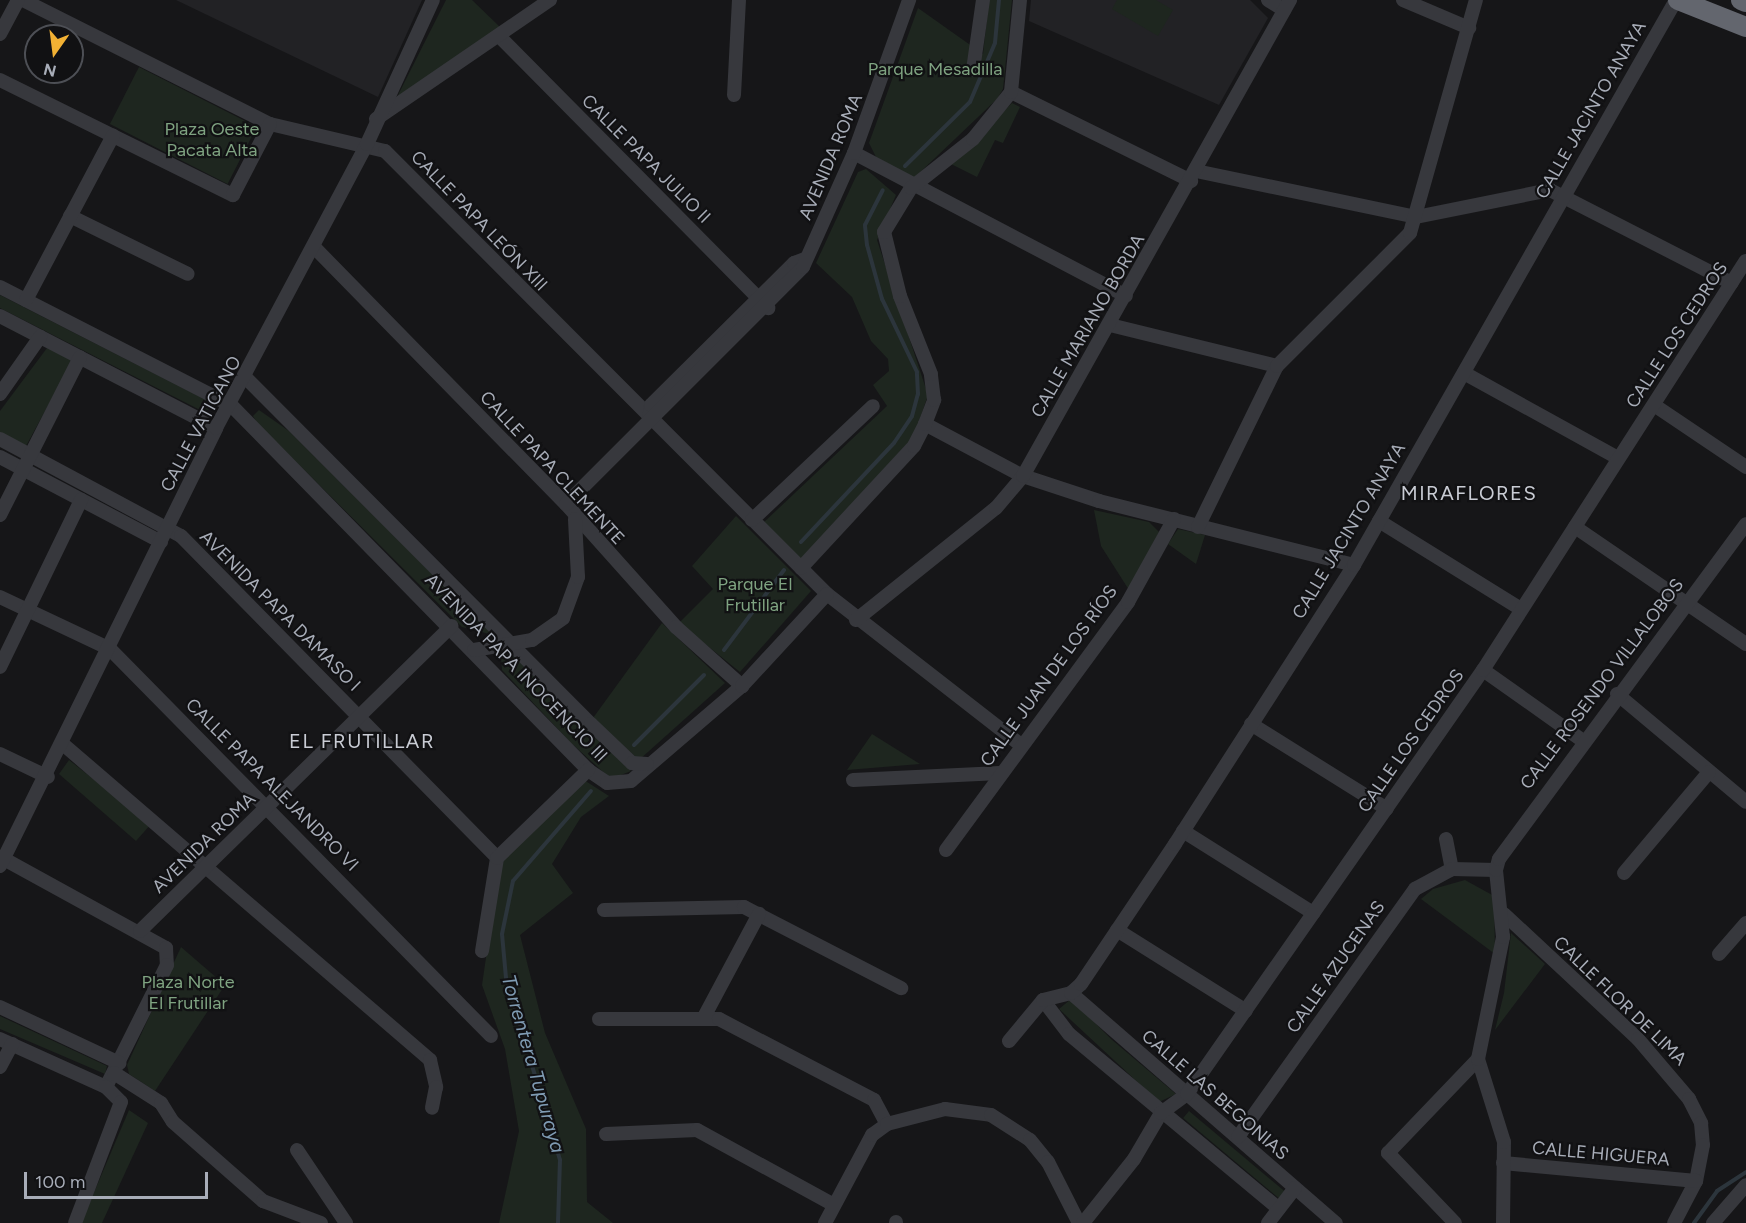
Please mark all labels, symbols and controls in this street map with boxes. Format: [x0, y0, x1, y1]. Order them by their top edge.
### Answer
street label: CALLE JACINTO ANAYA [1531, 17, 1651, 203]
north arrow [24, 24, 84, 84]
park label: Parque Mesadilla [868, 58, 1002, 80]
text: N [42, 59, 58, 81]
street label: CALLE PAPA JULIO II [577, 90, 715, 228]
street label: AVENIDA ROMA [795, 91, 867, 223]
park label: Plaza Oeste Pacata Alta [165, 119, 259, 162]
street label: CALLE PAPA LEÓN XIII [406, 146, 552, 296]
street label: CALLE MARIANO BORDA [1027, 231, 1149, 421]
street label: CALLE LOS CEDROS [1622, 258, 1732, 412]
street label: CALLE VATICANO [156, 352, 246, 496]
street label: CALLE PAPA CLEMENTE [475, 387, 629, 549]
street label: CALLE JACINTO ANAYA [1288, 439, 1410, 623]
district label: MIRAFLORES [1401, 481, 1537, 505]
street label: AVENIDA PAPA DAMASO I [195, 526, 365, 696]
street label: AVENIDA PAPA INOCENCIO III [420, 569, 612, 767]
park label: Parque El Frutillar [718, 574, 792, 616]
street label: CALLE ROSENDO VILLALOBOS [1516, 575, 1688, 793]
street label: CALLE JUAN DE LOS RÍOS [976, 581, 1122, 771]
street label: CALLE LOS CEDROS [1353, 665, 1469, 817]
street label: CALLE PAPA ALEJANDRO VI [181, 694, 363, 876]
district label: EL FRUTILLAR [289, 729, 435, 753]
street label: AVENIDA ROMA [148, 788, 260, 898]
street label: CALLE AZUCENAS [1282, 897, 1390, 1037]
street label: CALLE FLOR DE LIMA [1549, 932, 1691, 1070]
park label: Plaza Norte El Frutillar [141, 972, 235, 1014]
water label: Torrentera Tupuraya [496, 972, 570, 1156]
street label: CALLE LAS BEGONIAS [1137, 1025, 1293, 1165]
street label: CALLE HIGUERA [1531, 1137, 1671, 1171]
scale bar [27, 1160, 212, 1198]
text: 100 m [35, 1171, 85, 1193]

